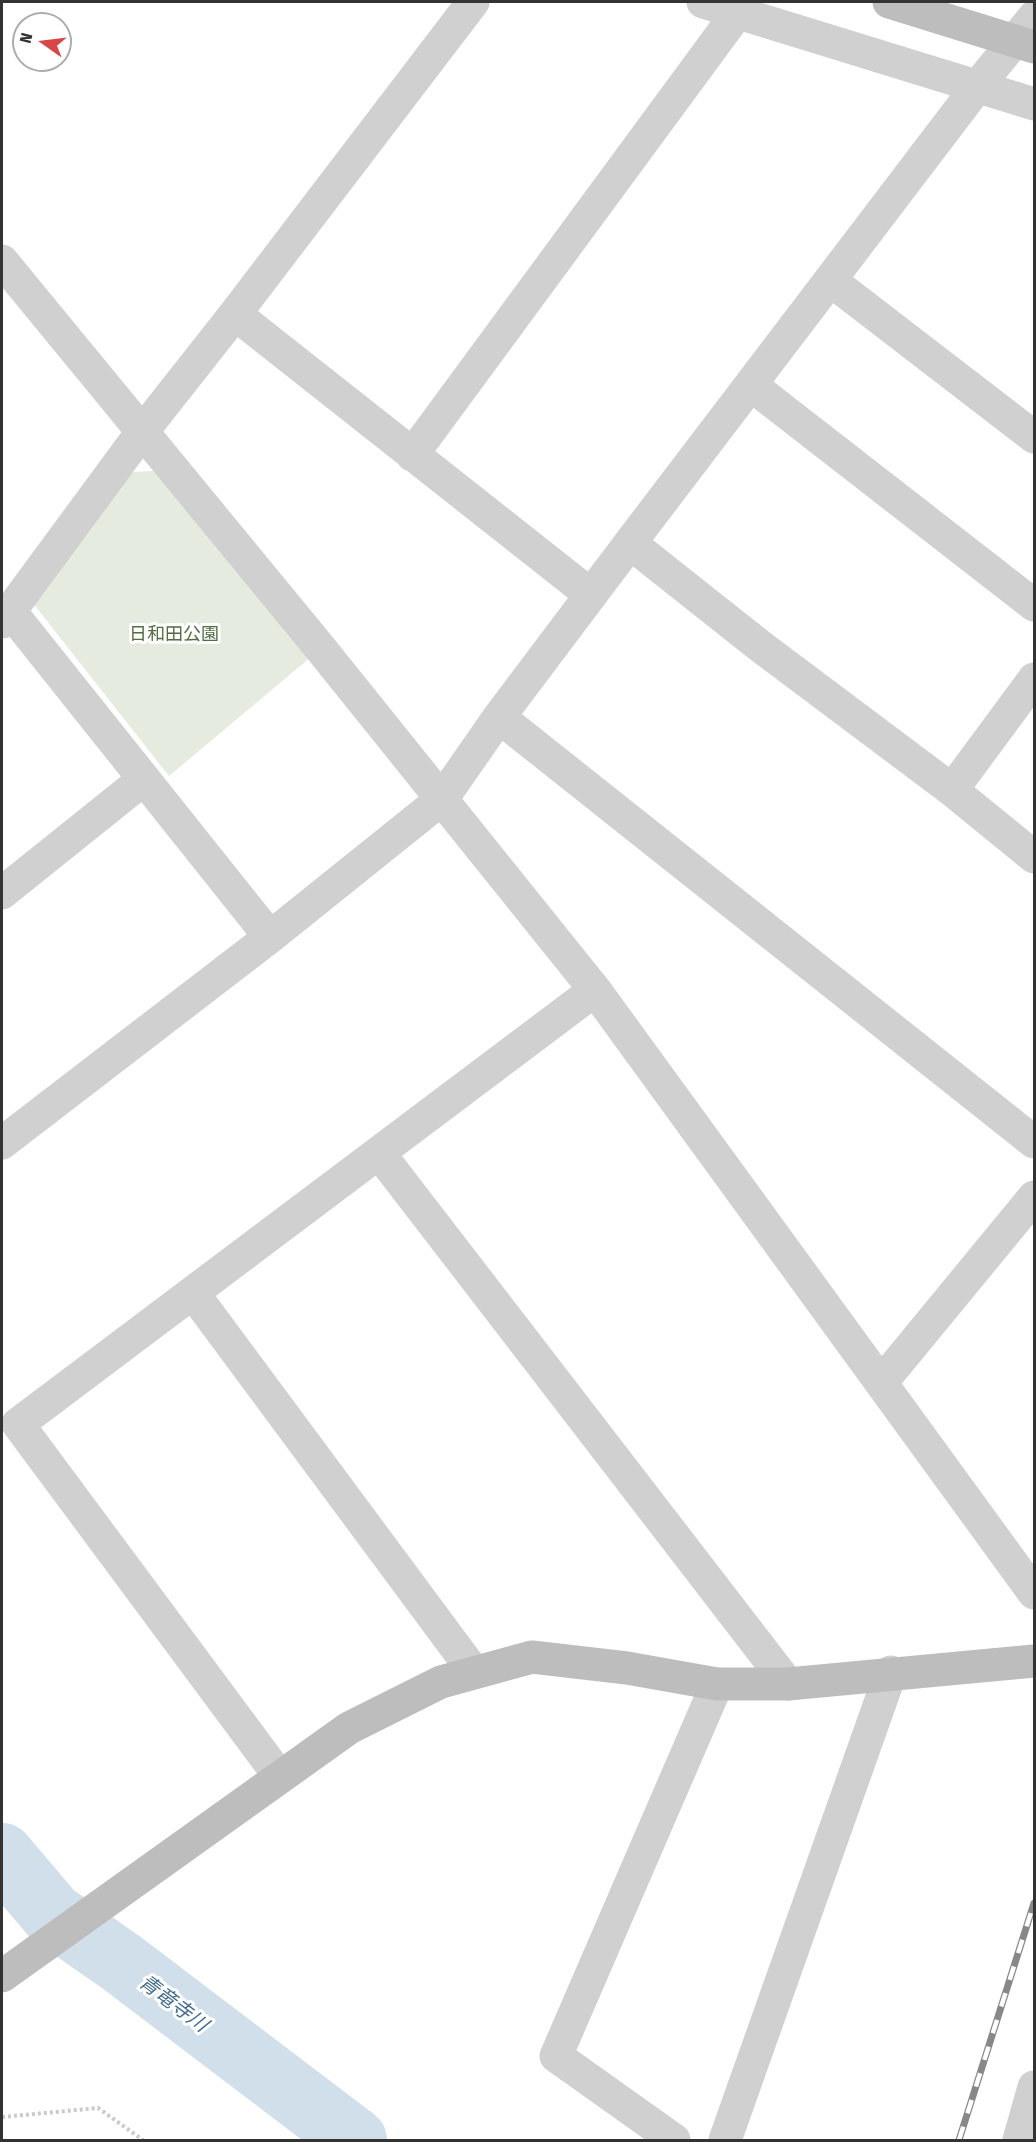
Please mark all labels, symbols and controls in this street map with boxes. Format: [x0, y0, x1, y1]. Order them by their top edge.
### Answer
north arrow [12, 12, 72, 72]
text: N [16, 31, 36, 45]
park label: 日和田公園 [129, 624, 219, 646]
water label: 青竜寺川 [134, 1970, 212, 2038]

